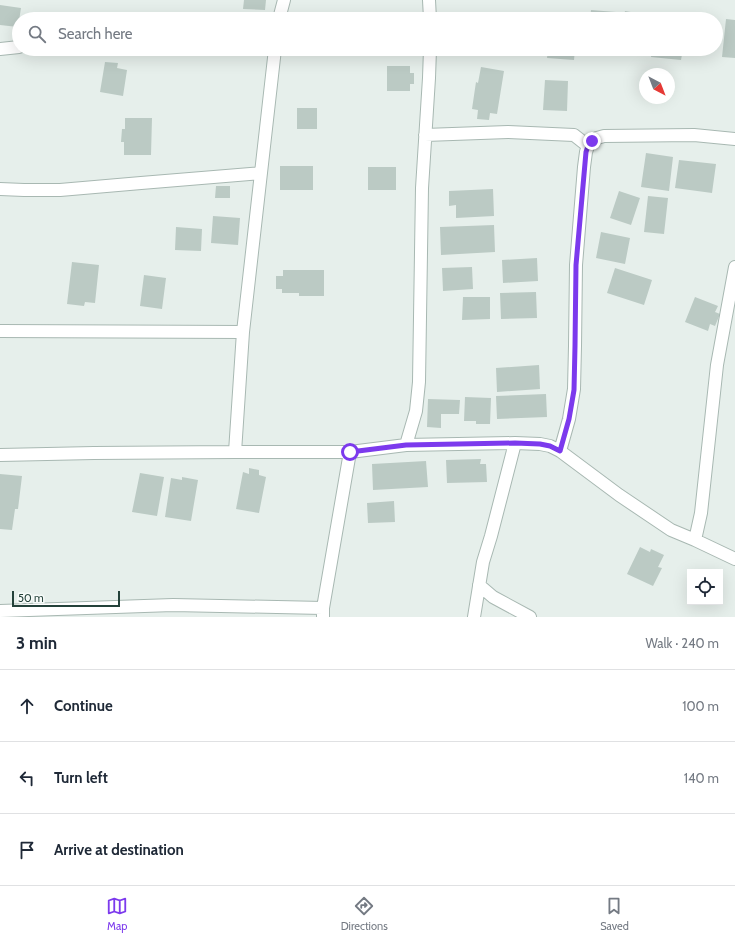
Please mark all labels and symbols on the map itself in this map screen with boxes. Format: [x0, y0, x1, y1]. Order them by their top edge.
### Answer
north arrow [639, 68, 675, 104]
route end [583, 132, 601, 150]
route start [341, 443, 359, 461]
scale bar [12, 589, 120, 608]

